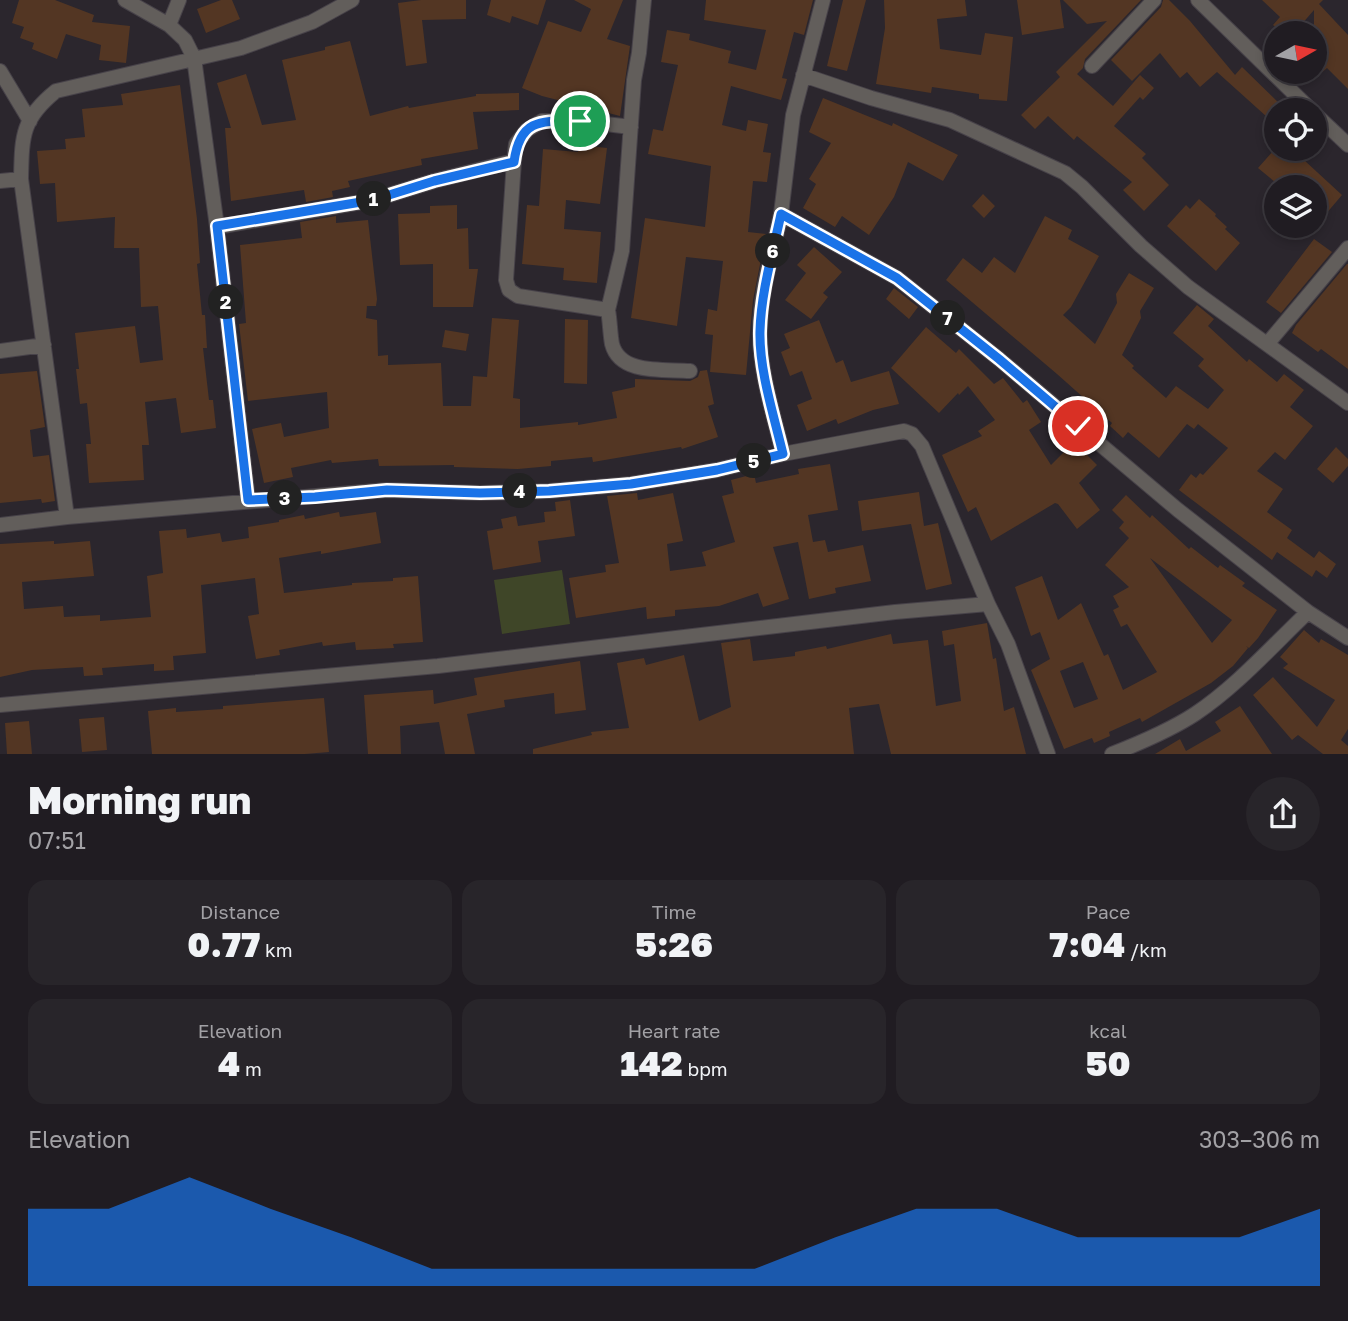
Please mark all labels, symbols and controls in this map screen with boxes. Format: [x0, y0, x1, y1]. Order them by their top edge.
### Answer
north arrow [1264, 21, 1326, 84]
map controls [1264, 21, 1327, 238]
pin [550, 91, 610, 151]
button: locate [1264, 98, 1327, 161]
icon: arrive [561, 102, 599, 140]
button: layers [1264, 175, 1327, 238]
pin: 1 [356, 182, 392, 216]
text: 1 [369, 187, 378, 210]
pin: 6 [756, 233, 790, 268]
text: 6 [766, 239, 779, 262]
pin: 2 [208, 284, 244, 320]
text: 2 [220, 290, 231, 313]
pin: 7 [930, 300, 965, 336]
text: 7 [942, 306, 953, 329]
pin [1048, 396, 1108, 456]
icon: check [1059, 407, 1097, 445]
pin: 5 [736, 444, 772, 478]
text: 5 [748, 449, 759, 472]
pin: 4 [503, 474, 538, 508]
text: 4 [514, 479, 525, 502]
pin: 3 [268, 480, 302, 516]
text: 3 [279, 486, 290, 509]
text: Morning run [28, 777, 251, 822]
button: share [1246, 777, 1320, 851]
text: 07:51 [28, 826, 86, 854]
text: Distance [200, 900, 280, 923]
text: Time [652, 900, 696, 923]
text: Pace [1086, 900, 1130, 923]
text: 0.77 [187, 923, 260, 965]
text: 5:26 [635, 923, 713, 965]
text: 7:04 [1049, 923, 1125, 965]
text: km [260, 938, 293, 961]
text: /km [1125, 938, 1167, 961]
text: Elevation [198, 1019, 282, 1042]
text: Heart rate [628, 1019, 720, 1042]
text: kcal [1089, 1019, 1127, 1042]
text: 4 [218, 1042, 240, 1084]
text: 142 [620, 1042, 683, 1084]
text: 50 [1085, 1042, 1131, 1084]
text: m [240, 1057, 262, 1080]
text: bpm [683, 1057, 728, 1080]
text: Elevation [28, 1125, 130, 1153]
text: 303–306 m [1199, 1125, 1320, 1153]

